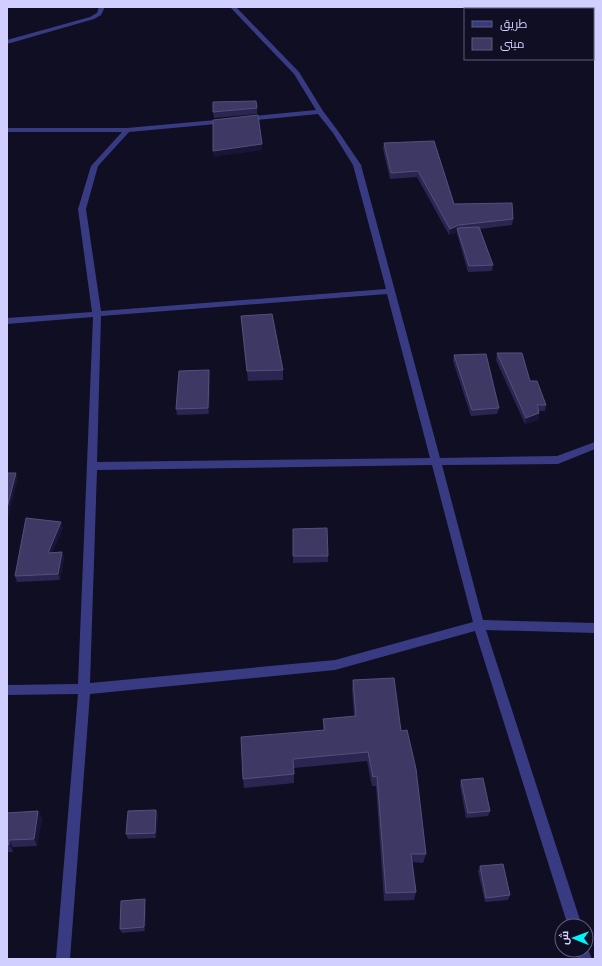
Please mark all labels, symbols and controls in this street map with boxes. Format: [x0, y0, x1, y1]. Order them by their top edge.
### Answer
legend [464, 8, 594, 60]
text: طريق [500, 16, 528, 31]
text: مبنى [500, 36, 525, 51]
north arrow [554, 918, 594, 958]
text: ش [557, 931, 571, 945]

